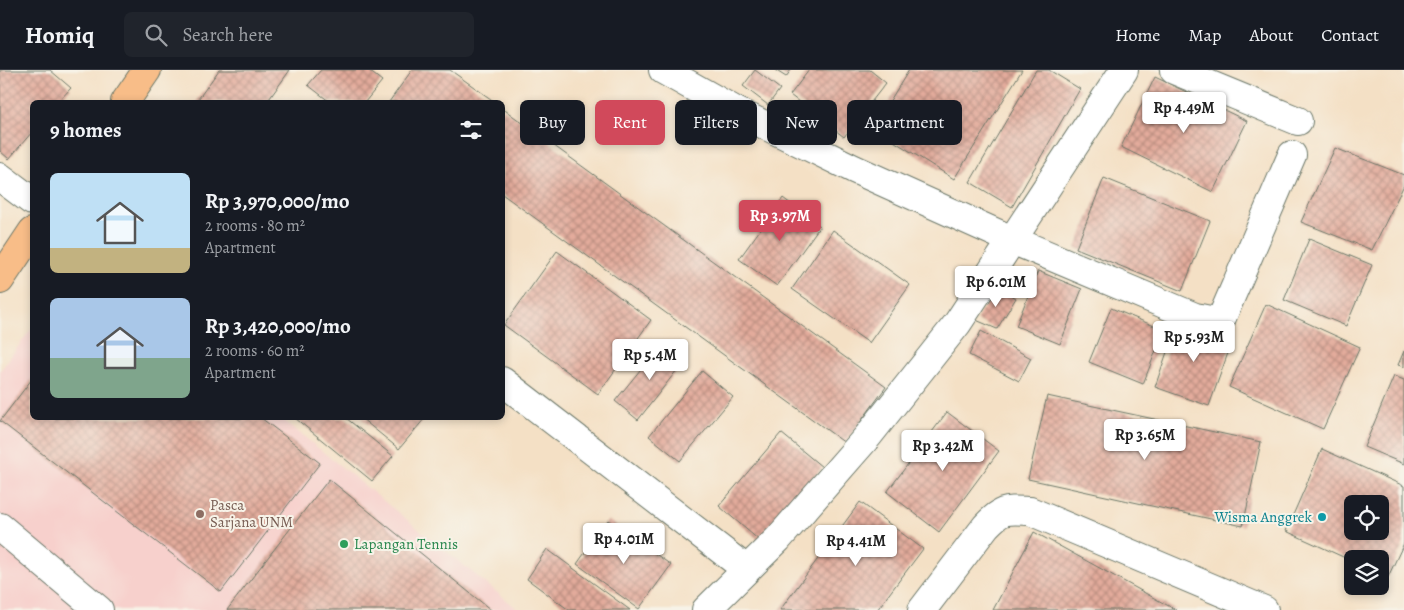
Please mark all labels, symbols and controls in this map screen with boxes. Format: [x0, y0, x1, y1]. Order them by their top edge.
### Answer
search box [124, 12, 474, 57]
text: Homiq [25, 19, 94, 51]
icon: search [142, 21, 170, 49]
text: Search here [182, 22, 273, 48]
text: Home [1115, 23, 1160, 47]
text: Map [1188, 23, 1221, 47]
text: About [1249, 23, 1293, 47]
text: Contact [1321, 23, 1379, 47]
pin: Rp 4.49M [1132, 92, 1236, 134]
text: Rp 4.49M [1153, 97, 1215, 119]
chip: Buy [520, 100, 585, 145]
chip: Rent [595, 100, 665, 145]
chip: Filters [675, 100, 757, 145]
chip: New [767, 100, 837, 145]
chip: Apartment [847, 100, 962, 145]
text: 9 homes [50, 116, 121, 144]
icon: filters [457, 116, 485, 144]
text: Rp 3,970,000/mo [205, 187, 350, 215]
icon: home [90, 193, 150, 253]
pin: Rp 3.97M [728, 200, 832, 242]
text: Rp 3.97M [750, 205, 810, 227]
text: 2 rooms · 80 m² [205, 215, 305, 237]
text: Apartment [205, 237, 276, 259]
pin: Rp 6.01M [944, 266, 1048, 308]
text: Rp 6.01M [966, 271, 1026, 293]
text: Rp 3,420,000/mo [205, 312, 351, 340]
icon: home [90, 318, 150, 378]
pin: Rp 5.93M [1142, 320, 1246, 363]
text: Rp 5.93M [1164, 326, 1224, 348]
pin: Rp 5.4M [604, 338, 696, 381]
text: 2 rooms · 60 m² [205, 340, 305, 362]
text: Rp 5.4M [623, 344, 677, 366]
text: Apartment [205, 362, 276, 384]
pin: Rp 3.65M [1093, 418, 1197, 461]
text: Rp 3.65M [1115, 424, 1175, 446]
pin: Rp 3.42M [891, 430, 995, 472]
text: Rp 3.42M [912, 435, 974, 457]
place label: Pasca Sarjana UNM [210, 495, 293, 532]
map controls [1344, 495, 1389, 595]
button: locate [1344, 495, 1389, 540]
place label: Wisma Anggrek [1213, 507, 1313, 527]
marker: Pasca Sarjana UNM [194, 508, 206, 520]
marker: Wisma Anggrek [1316, 511, 1328, 523]
pin: Rp 4.01M [572, 522, 676, 565]
pin: Rp 4.41M [804, 524, 908, 567]
text: Rp 4.01M [594, 528, 654, 550]
text: Rp 4.41M [826, 530, 886, 552]
place label: Lapangan Tennis [354, 534, 458, 554]
marker: Lapangan Tennis [338, 538, 350, 550]
button: layers [1344, 550, 1389, 595]

